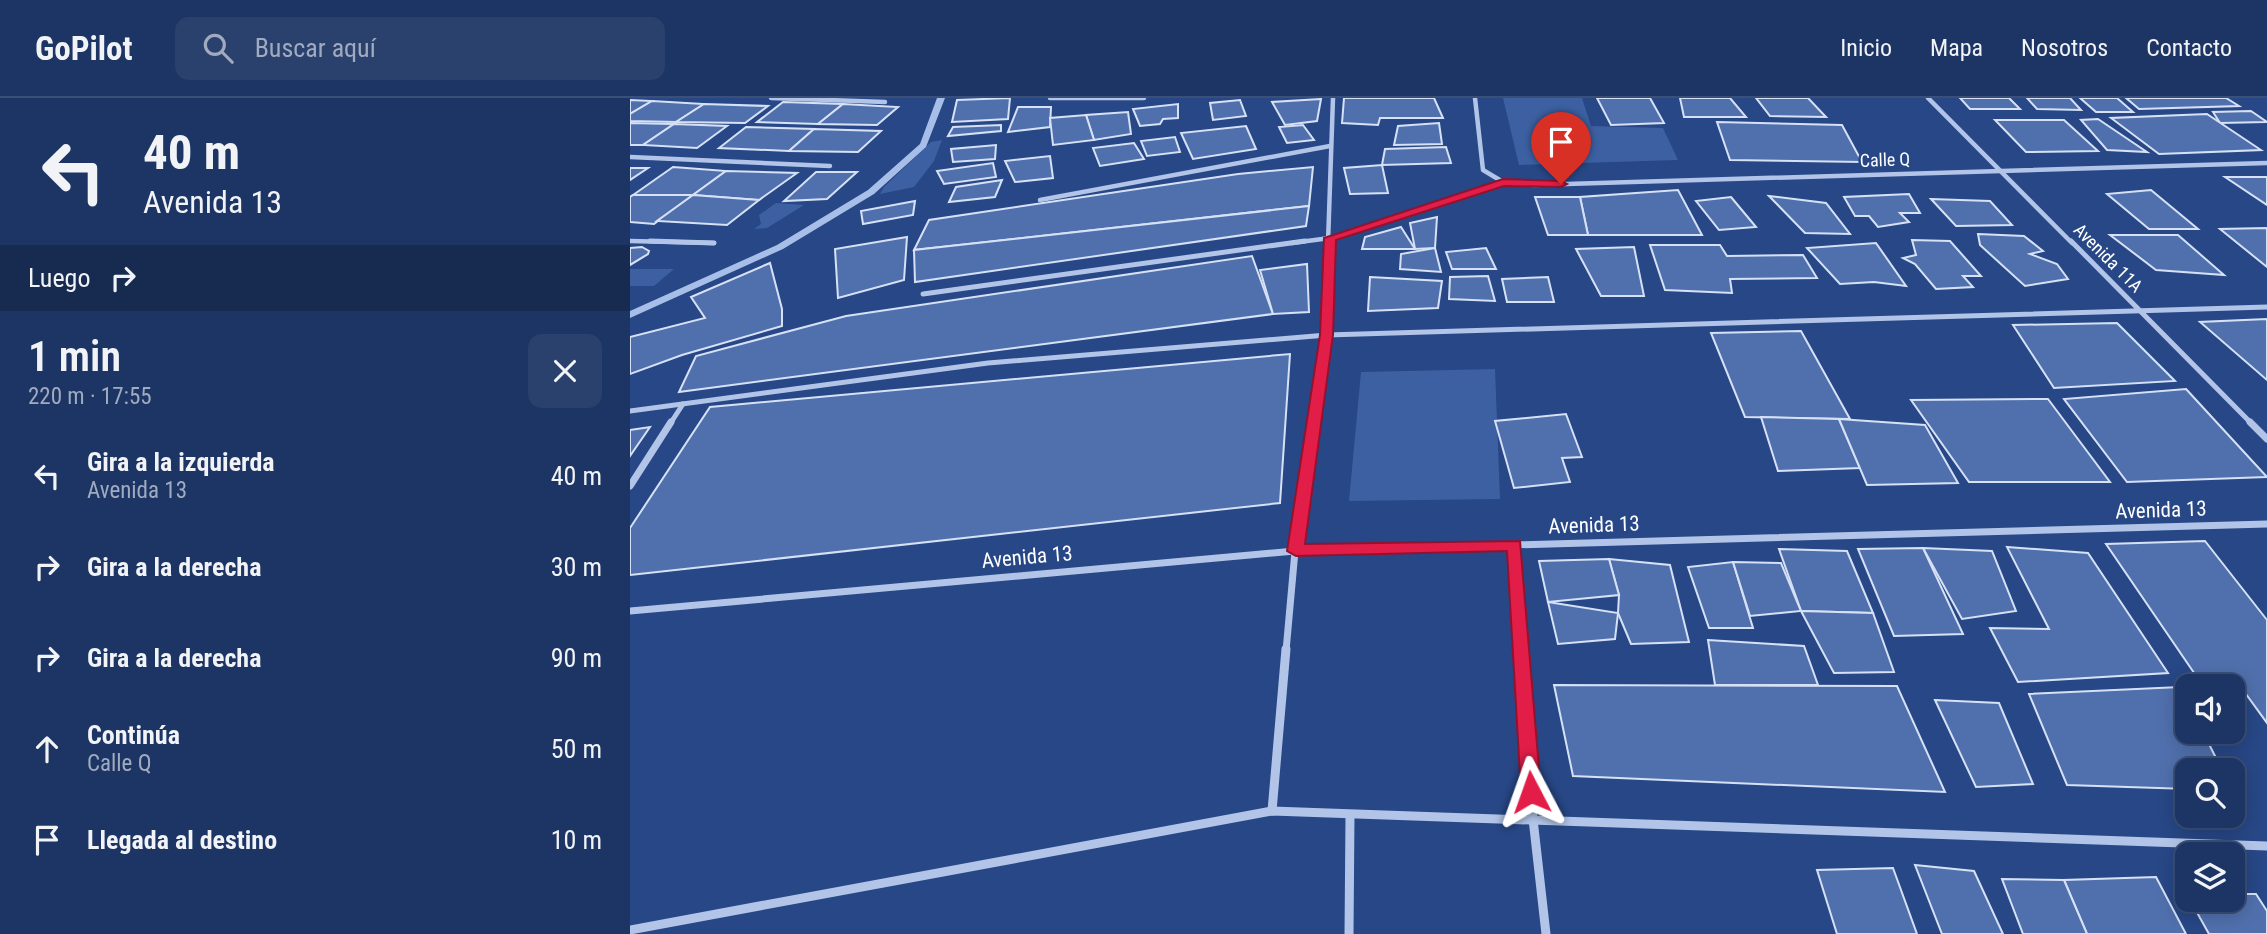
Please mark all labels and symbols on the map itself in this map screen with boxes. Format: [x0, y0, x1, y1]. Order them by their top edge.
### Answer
pin [1531, 112, 1591, 184]
street label: Calle Q [1859, 148, 1911, 171]
street label: Avenida 11A [2070, 219, 2148, 297]
street label: Avenida 13 [2115, 496, 2207, 524]
street label: Avenida 13 [1548, 511, 1640, 539]
street label: Avenida 13 [980, 541, 1074, 573]
position arrow [1494, 755, 1568, 829]

